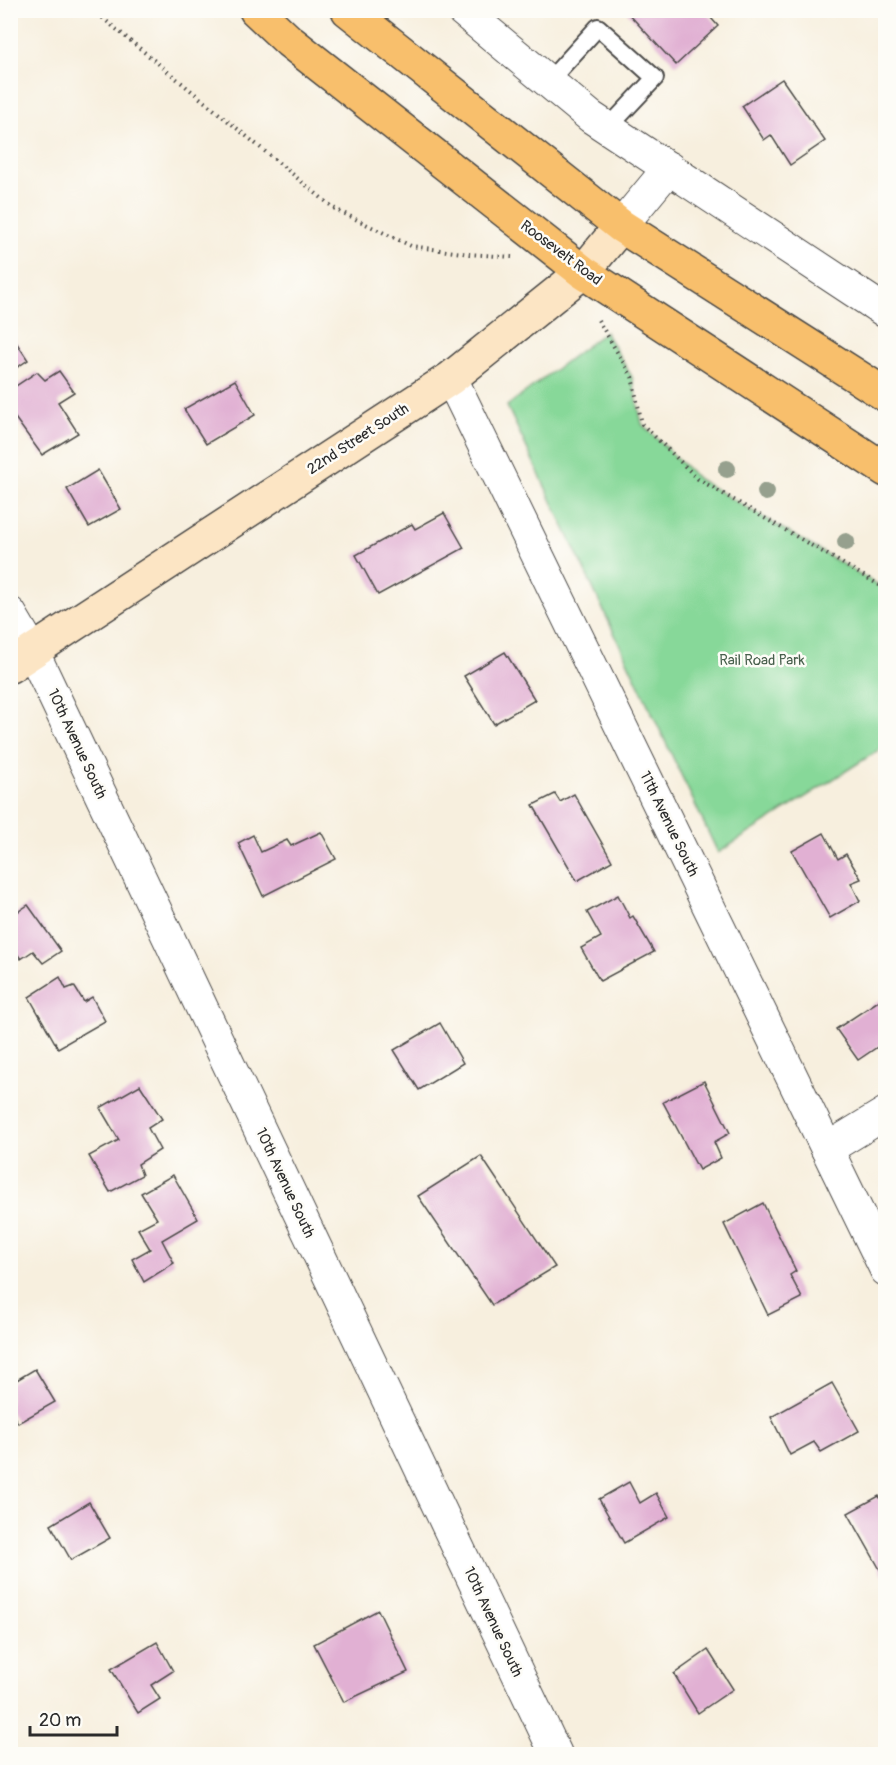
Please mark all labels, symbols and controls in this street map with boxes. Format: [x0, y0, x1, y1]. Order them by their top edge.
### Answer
street label: Roosevelt Road [517, 216, 605, 290]
street label: 22nd Street South [304, 399, 412, 479]
park label: Rail Road Park [719, 651, 806, 670]
street label: 10th Avenue South [43, 686, 111, 802]
street label: 11th Avenue South [635, 768, 703, 880]
street label: 10th Avenue South [251, 1125, 319, 1241]
street label: 10th Avenue South [459, 1564, 527, 1680]
scale bar [30, 1699, 117, 1737]
text: 20 m [39, 1709, 81, 1732]

